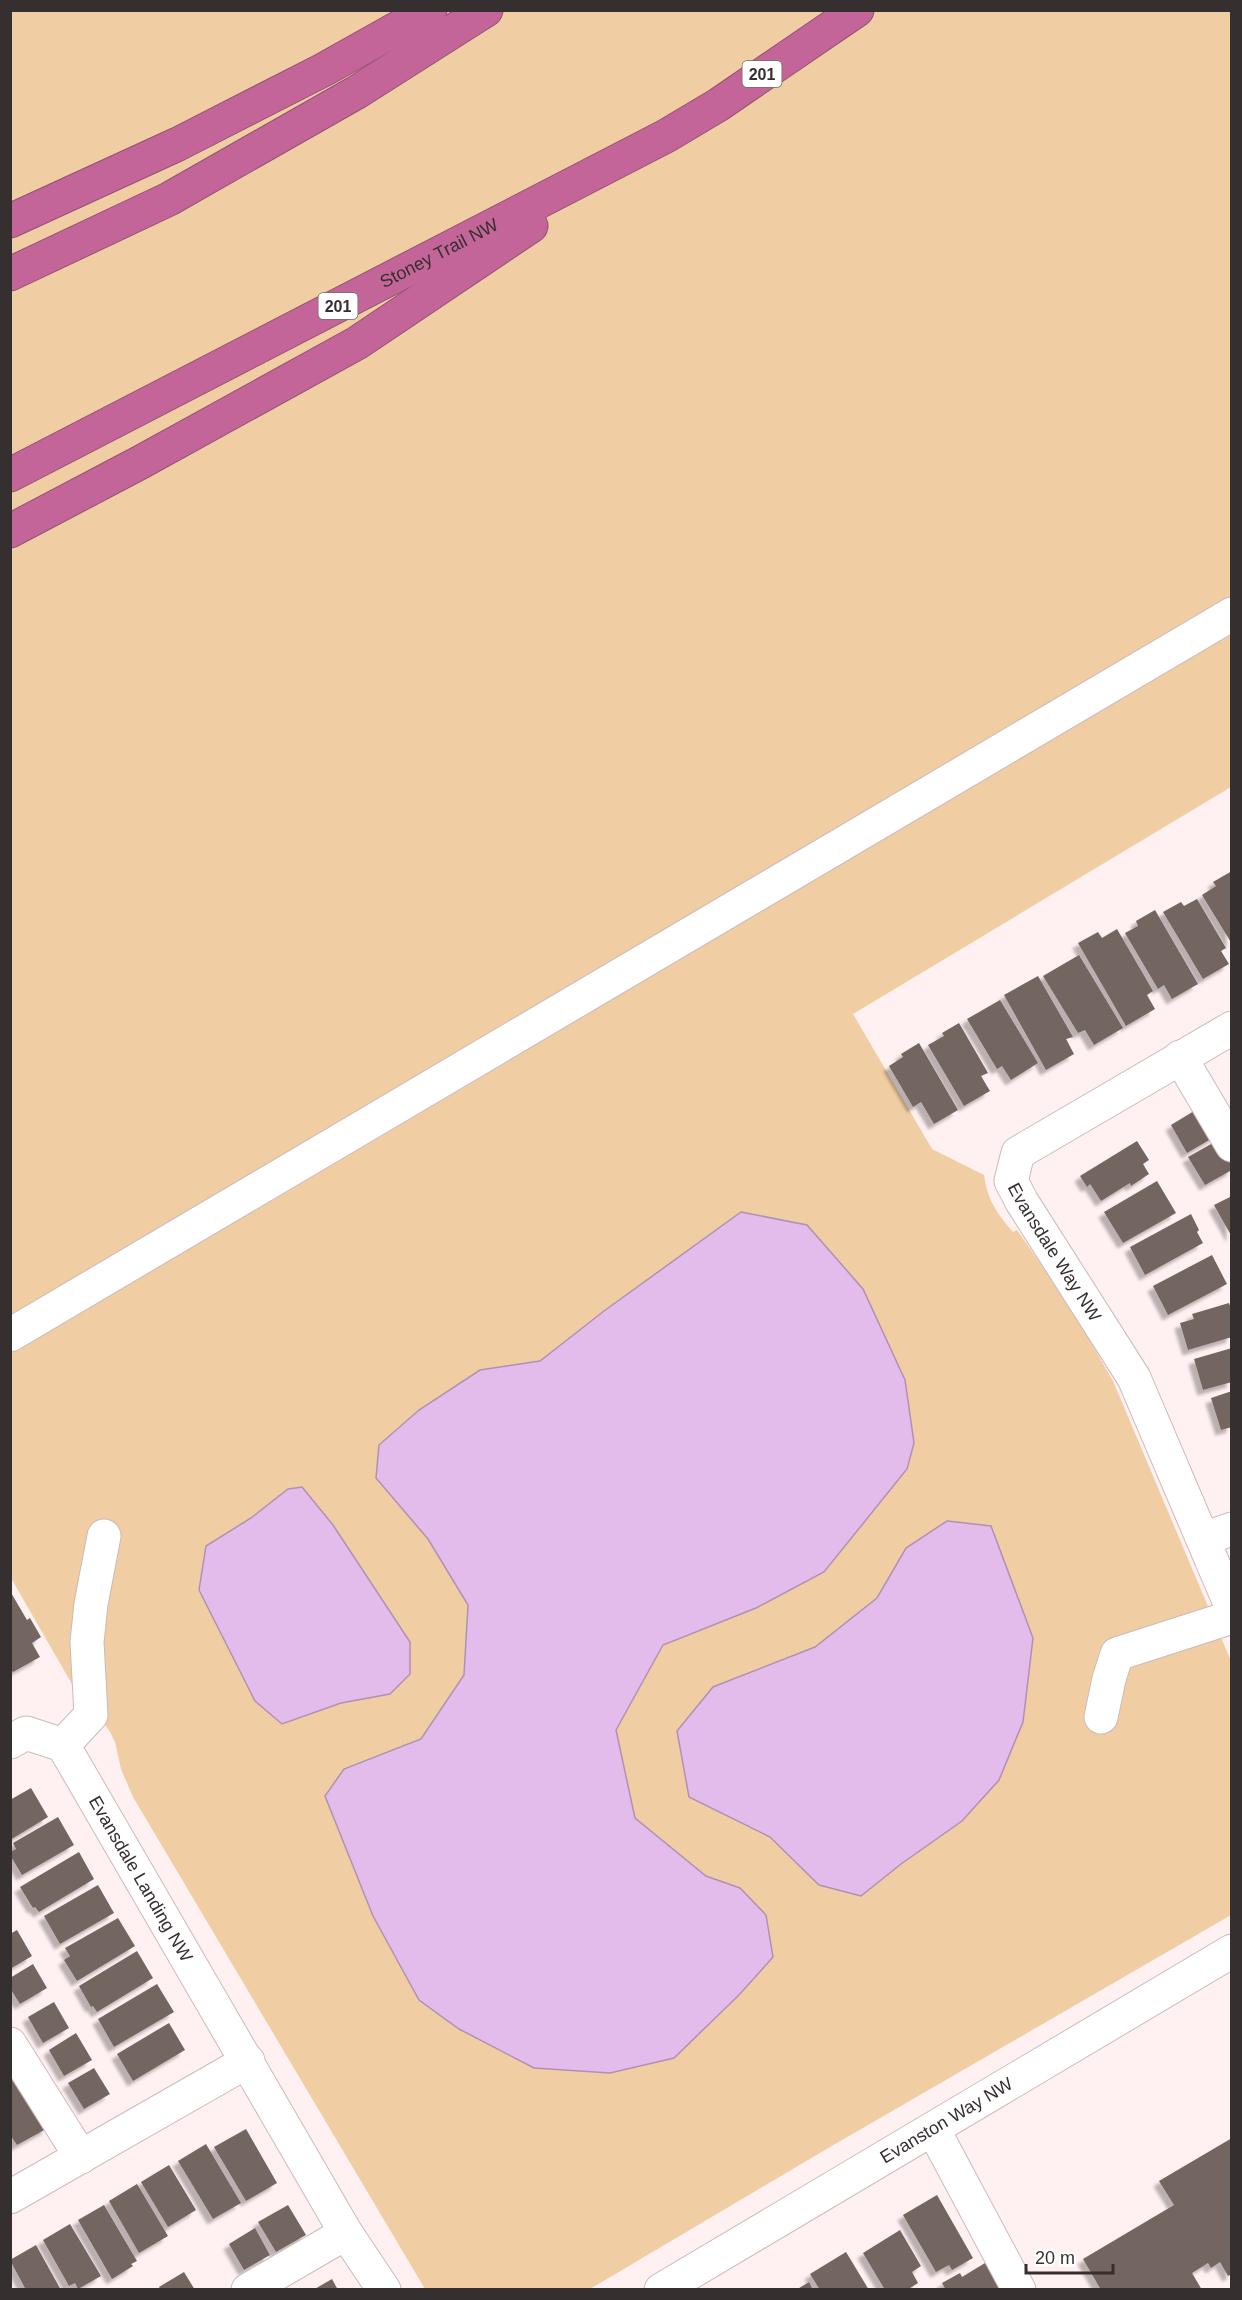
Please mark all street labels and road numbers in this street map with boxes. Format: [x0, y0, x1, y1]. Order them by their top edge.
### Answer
road number: 201 [742, 61, 782, 87]
street label: Stoney Trail NW [377, 215, 501, 292]
road number: 201 [318, 293, 358, 319]
street label: Evansdale Way NW [1004, 1180, 1105, 1325]
street label: Evansdale Landing NW [85, 1792, 196, 1965]
street label: Evanston Way NW [877, 2074, 1016, 2168]

